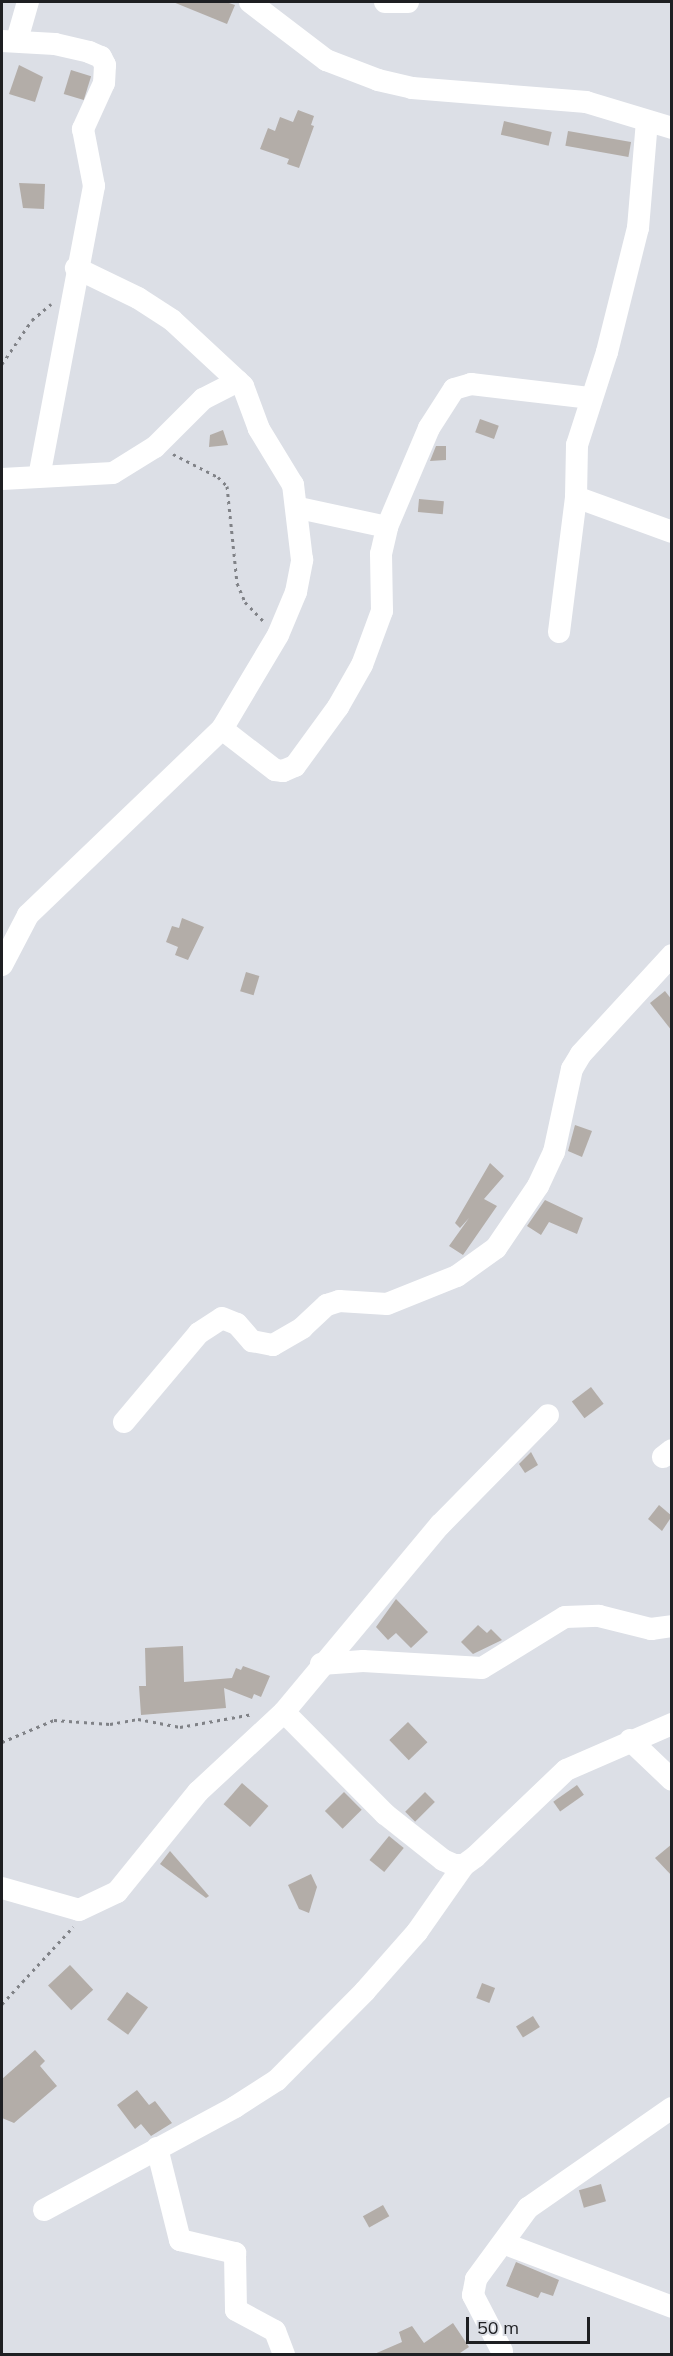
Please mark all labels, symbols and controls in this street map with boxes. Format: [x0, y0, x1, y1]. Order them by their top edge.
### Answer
scale bar [469, 2305, 594, 2343]
text: 50 m [477, 2316, 519, 2339]

